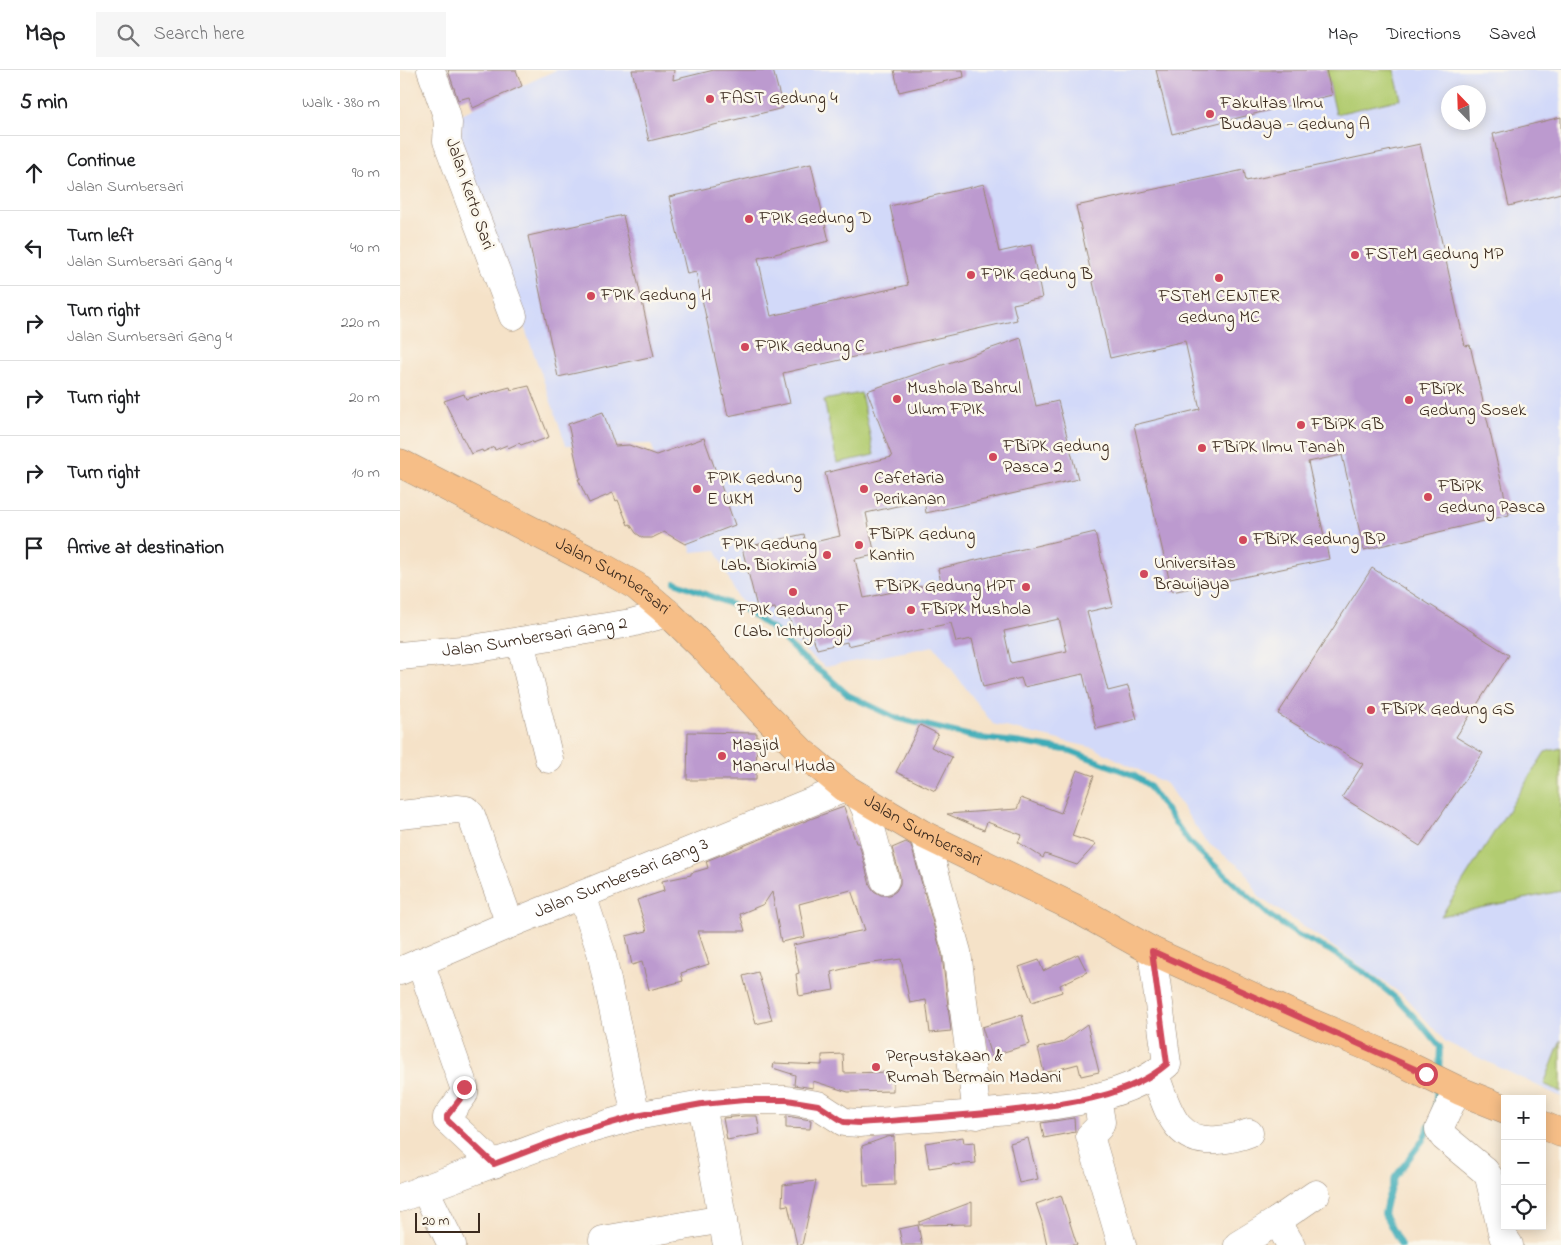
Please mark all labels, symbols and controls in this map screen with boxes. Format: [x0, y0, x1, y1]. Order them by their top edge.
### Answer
search box [96, 12, 446, 57]
text: Map [25, 17, 66, 52]
icon: search [114, 21, 142, 49]
text: Search here [154, 21, 245, 48]
text: Map [1328, 22, 1358, 48]
text: Directions [1386, 22, 1461, 48]
text: Saved [1489, 22, 1536, 48]
north arrow [1441, 85, 1486, 130]
place label: FAST Gedung 4 [719, 86, 838, 113]
text: 5 min [20, 88, 68, 118]
text: Walk · 380 m [302, 91, 380, 115]
place label: Fakultas Ilmu Budaya - Gedung A [1219, 91, 1370, 139]
marker: FAST Gedung 4 [704, 93, 716, 105]
marker: Fakultas Ilmu Budaya - Gedung A [1204, 108, 1216, 120]
street label: Jalan Kerto Sari [438, 134, 500, 254]
text: Continue [67, 148, 135, 175]
icon: ahead [20, 159, 48, 187]
text: 90 m [352, 161, 380, 185]
text: Jalan Sumbersari [67, 175, 184, 199]
place label: FPIK Gedung D [758, 206, 872, 233]
marker: FPIK Gedung D [743, 213, 755, 225]
text: Turn left [67, 223, 134, 250]
icon: left [20, 234, 48, 262]
text: 40 m [350, 236, 380, 260]
place label: FSTeM Gedung MP [1364, 242, 1504, 269]
marker: FSTeM Gedung MP [1349, 249, 1361, 261]
text: Jalan Sumbersari Gang 4 [67, 250, 232, 274]
place label: FPIK Gedung B [980, 262, 1093, 289]
marker: FPIK Gedung B [965, 269, 977, 281]
marker: FSTeM CENTER Gedung MC [1213, 272, 1225, 284]
place label: FPIK Gedung H [600, 283, 711, 310]
place label: FSTeM CENTER Gedung MC [1157, 284, 1280, 332]
marker: FPIK Gedung H [585, 290, 597, 302]
text: Turn right [67, 298, 140, 325]
icon: right [20, 309, 48, 337]
text: 220 m [341, 311, 380, 335]
text: Jalan Sumbersari Gang 4 [67, 325, 232, 349]
place label: FPIK Gedung C [754, 334, 865, 361]
marker: FPIK Gedung C [739, 341, 751, 353]
place label: Mushola Bahrul Ulum FPIK [907, 376, 1021, 423]
place label: FBiPK Gedung Sosek [1418, 377, 1526, 425]
icon: right [20, 384, 48, 412]
text: Turn right [67, 385, 140, 412]
text: 20 m [349, 386, 380, 410]
marker: Mushola Bahrul Ulum FPIK [891, 393, 903, 405]
marker: FBiPK Gedung Sosek [1403, 394, 1415, 406]
place label: FBiPK GB [1310, 412, 1384, 438]
marker: FBiPK GB [1295, 419, 1307, 431]
place label: FBiPK Gedung Pasca 2 [1002, 434, 1109, 481]
place label: FBiPK Ilmu Tanah [1211, 435, 1345, 461]
marker: FBiPK Ilmu Tanah [1196, 442, 1208, 454]
marker: FBiPK Gedung Pasca 2 [987, 451, 999, 463]
icon: right [20, 459, 48, 487]
text: Turn right [67, 460, 140, 487]
text: 10 m [352, 461, 380, 485]
place label: FPIK Gedung E UKM [706, 466, 802, 513]
place label: Cafetaria Perikanan [874, 466, 945, 513]
place label: FBiPK Gedung Pasca [1437, 474, 1545, 522]
marker: FPIK Gedung E UKM [691, 483, 703, 495]
marker: Cafetaria Perikanan [858, 483, 870, 495]
marker: FBiPK Gedung Pasca [1422, 491, 1434, 503]
place label: FBiPK Gedung Kantin [868, 522, 975, 569]
place label: FBiPK Gedung BP [1252, 527, 1386, 554]
street label: Jalan Sumbersari [550, 531, 675, 622]
place label: FPIK Gedung Lab. Biokimia [721, 532, 817, 579]
icon: arrive [20, 534, 48, 562]
marker: FBiPK Gedung BP [1237, 534, 1249, 546]
text: Arrive at destination [67, 535, 224, 562]
marker: FBiPK Gedung Kantin [853, 539, 865, 551]
marker: FPIK Gedung Lab. Biokimia [821, 549, 833, 561]
place label: Universitas Brawijaya [1153, 551, 1236, 598]
marker: Universitas Brawijaya [1138, 568, 1150, 580]
place label: FBiPK Gedung HPT [874, 574, 1016, 601]
marker: FBiPK Gedung HPT [1020, 581, 1032, 593]
marker: FPIK Gedung F (Lab. Ichtyologi) [787, 586, 799, 598]
place label: FBiPK Mushola [920, 597, 1031, 623]
place label: FPIK Gedung F (Lab. Ichtyologi) [735, 598, 851, 646]
marker: FBiPK Mushola [905, 604, 917, 616]
street label: Jalan Sumbersari Gang 2 [441, 611, 629, 665]
place label: FBiPK Gedung GS [1380, 697, 1515, 724]
marker: FBiPK Gedung GS [1365, 704, 1377, 716]
place label: Masjid Manarul Huda [732, 733, 835, 780]
marker: Masjid Manarul Huda [716, 750, 728, 762]
street label: Jalan Sumbersari [858, 789, 986, 874]
street label: Jalan Sumbersari Gang 3 [531, 832, 713, 926]
place label: Perpustakaan & Rumah Bermain Madani [886, 1044, 1062, 1091]
marker: Perpustakaan & Rumah Bermain Madani [870, 1061, 882, 1073]
route start [1415, 1063, 1438, 1086]
route end [453, 1076, 476, 1099]
map controls [1501, 1095, 1546, 1230]
button: + [1501, 1095, 1546, 1140]
button: − [1501, 1140, 1546, 1185]
button: locate [1501, 1185, 1546, 1230]
scale bar [415, 1210, 480, 1233]
text: 20 m [422, 1211, 449, 1232]

